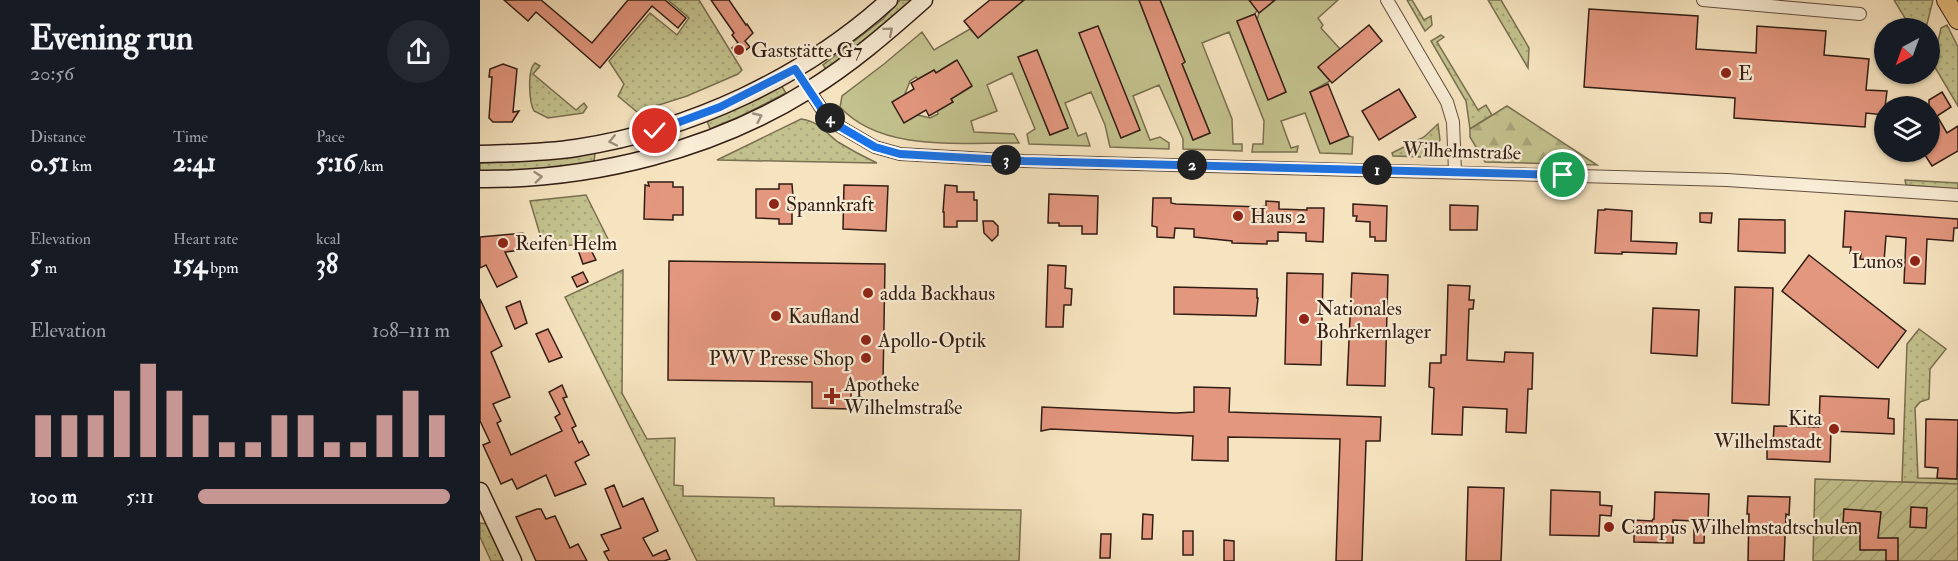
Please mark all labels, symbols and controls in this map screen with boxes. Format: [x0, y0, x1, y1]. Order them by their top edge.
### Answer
text: Evening run [30, 18, 193, 59]
north arrow [1874, 18, 1940, 84]
map controls [1874, 18, 1940, 162]
button: share [387, 20, 450, 83]
one-way arrow [882, 27, 893, 38]
place label: Gaststätte G7 [751, 38, 862, 63]
marker: Gaststätte G7 [732, 43, 746, 57]
text: 20:56 [30, 61, 74, 86]
place label: E [1738, 61, 1752, 86]
marker: E [1719, 66, 1733, 80]
button: layers [1874, 96, 1940, 162]
pin: 4 [815, 103, 845, 133]
pin [629, 105, 680, 156]
text: 4 [826, 108, 834, 128]
one-way arrow [752, 112, 763, 124]
icon: check [638, 114, 671, 147]
text: Distance [30, 127, 86, 147]
text: Time [173, 127, 208, 147]
text: Pace [316, 127, 345, 147]
one-way arrow [608, 134, 618, 147]
street label: Wilhelmstraße [1401, 136, 1522, 166]
pin: 3 [991, 145, 1021, 175]
text: 0.51 [30, 147, 69, 179]
text: 2:41 [173, 147, 216, 179]
text: 5:16 [316, 147, 356, 179]
pin [1537, 149, 1588, 200]
text: 3 [1003, 150, 1009, 170]
pin: 2 [1177, 150, 1207, 180]
text: 2 [1188, 155, 1196, 175]
pin: 1 [1362, 155, 1392, 185]
text: km [69, 156, 92, 176]
text: /km [356, 156, 384, 176]
icon: arrive [1546, 158, 1579, 191]
text: 1 [1374, 160, 1380, 180]
one-way arrow [534, 171, 543, 184]
place label: Spannkraft [786, 192, 875, 218]
marker: Spannkraft [767, 197, 781, 211]
place label: Haus 2 [1250, 204, 1306, 229]
marker: Haus 2 [1231, 209, 1245, 223]
text: Elevation [30, 229, 91, 249]
text: Heart rate [173, 229, 238, 249]
text: kcal [316, 229, 341, 249]
place label: Reifen Helm [515, 231, 618, 256]
marker: Reifen Helm [496, 236, 510, 250]
text: 5 [30, 249, 41, 281]
text: 154 [173, 249, 207, 281]
text: 38 [316, 249, 338, 281]
place label: Lunos [1851, 249, 1903, 274]
marker: Lunos [1908, 254, 1922, 268]
text: m [41, 258, 57, 278]
text: bpm [207, 258, 239, 278]
place label: adda Backhaus [880, 281, 995, 306]
marker: adda Backhaus [861, 286, 875, 300]
place label: Nationales Bohrkernlager [1316, 296, 1431, 344]
place label: Kaufland [788, 304, 859, 329]
marker: Kaufland [769, 309, 783, 323]
marker: Nationales Bohrkernlager [1297, 312, 1311, 326]
text: Elevation [30, 318, 106, 343]
text: 108–111 m [372, 318, 450, 343]
place label: Apollo-Optik [877, 328, 987, 354]
marker: Apollo-Optik [859, 333, 873, 347]
place label: PWV Presse Shop [709, 346, 854, 372]
marker: PWV Presse Shop [859, 351, 873, 365]
place label: Apotheke Wilhelmstraße [843, 372, 962, 420]
marker: Apotheke Wilhelmstraße [825, 389, 839, 403]
place label: Kita Wilhelmstadt [1713, 406, 1823, 454]
marker: Kita Wilhelmstadt [1827, 422, 1841, 436]
text: 100 m [30, 484, 77, 509]
text: 5:11 [126, 484, 154, 509]
place label: Campus Wilhelmstadtschulen [1621, 515, 1858, 541]
marker: Campus Wilhelmstadtschulen [1602, 520, 1616, 534]

